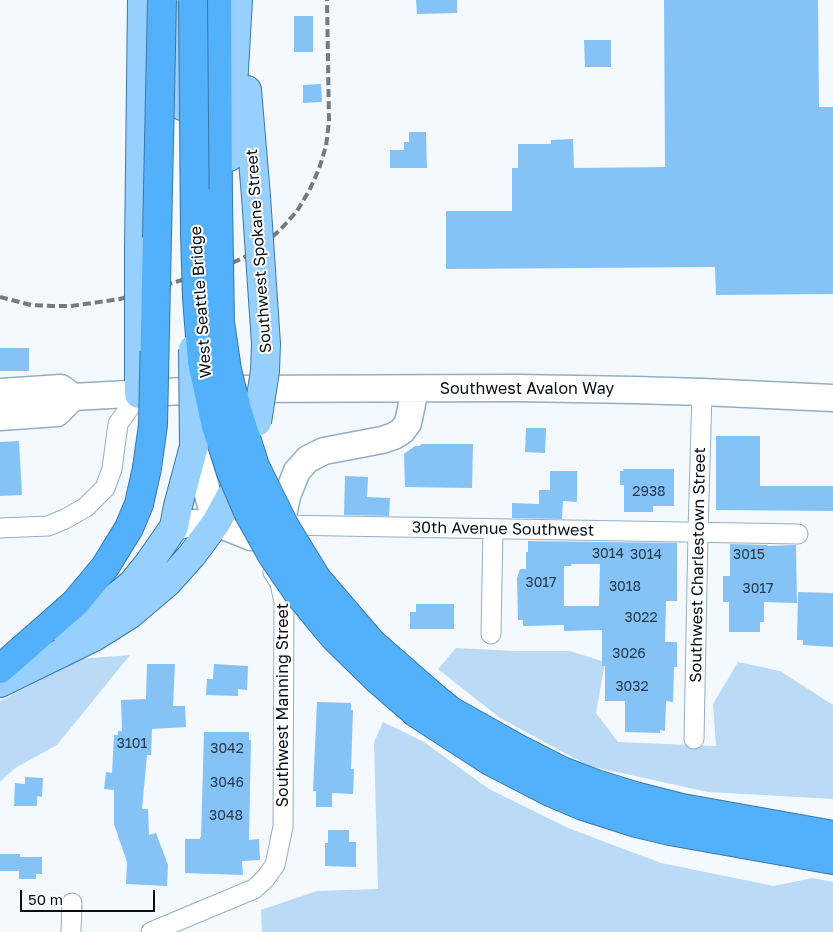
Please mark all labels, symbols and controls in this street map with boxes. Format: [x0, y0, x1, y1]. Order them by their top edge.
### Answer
street label: Southwest Spokane Street [242, 148, 276, 354]
street label: West Seattle Bridge [186, 225, 216, 379]
street label: Southwest Avalon Way [440, 379, 614, 399]
street label: Southwest Charlestown Street [686, 447, 710, 683]
house number: 2938 [632, 484, 666, 500]
street label: 30th Avenue Southwest [412, 518, 594, 540]
house number: 3014 [592, 546, 624, 562]
house number: 3014 [630, 547, 662, 563]
house number: 3015 [733, 547, 765, 563]
house number: 3017 [525, 575, 557, 591]
house number: 3018 [609, 579, 641, 595]
house number: 3017 [742, 581, 774, 597]
street label: Southwest Manning Street [273, 603, 293, 807]
house number: 3022 [624, 610, 658, 626]
house number: 3026 [612, 646, 646, 662]
house number: 3032 [615, 679, 649, 695]
house number: 3101 [117, 736, 147, 752]
house number: 3042 [210, 741, 244, 757]
house number: 3046 [210, 775, 244, 791]
house number: 3048 [209, 808, 243, 824]
scale bar [22, 880, 158, 912]
text: 50 m [28, 890, 63, 908]

